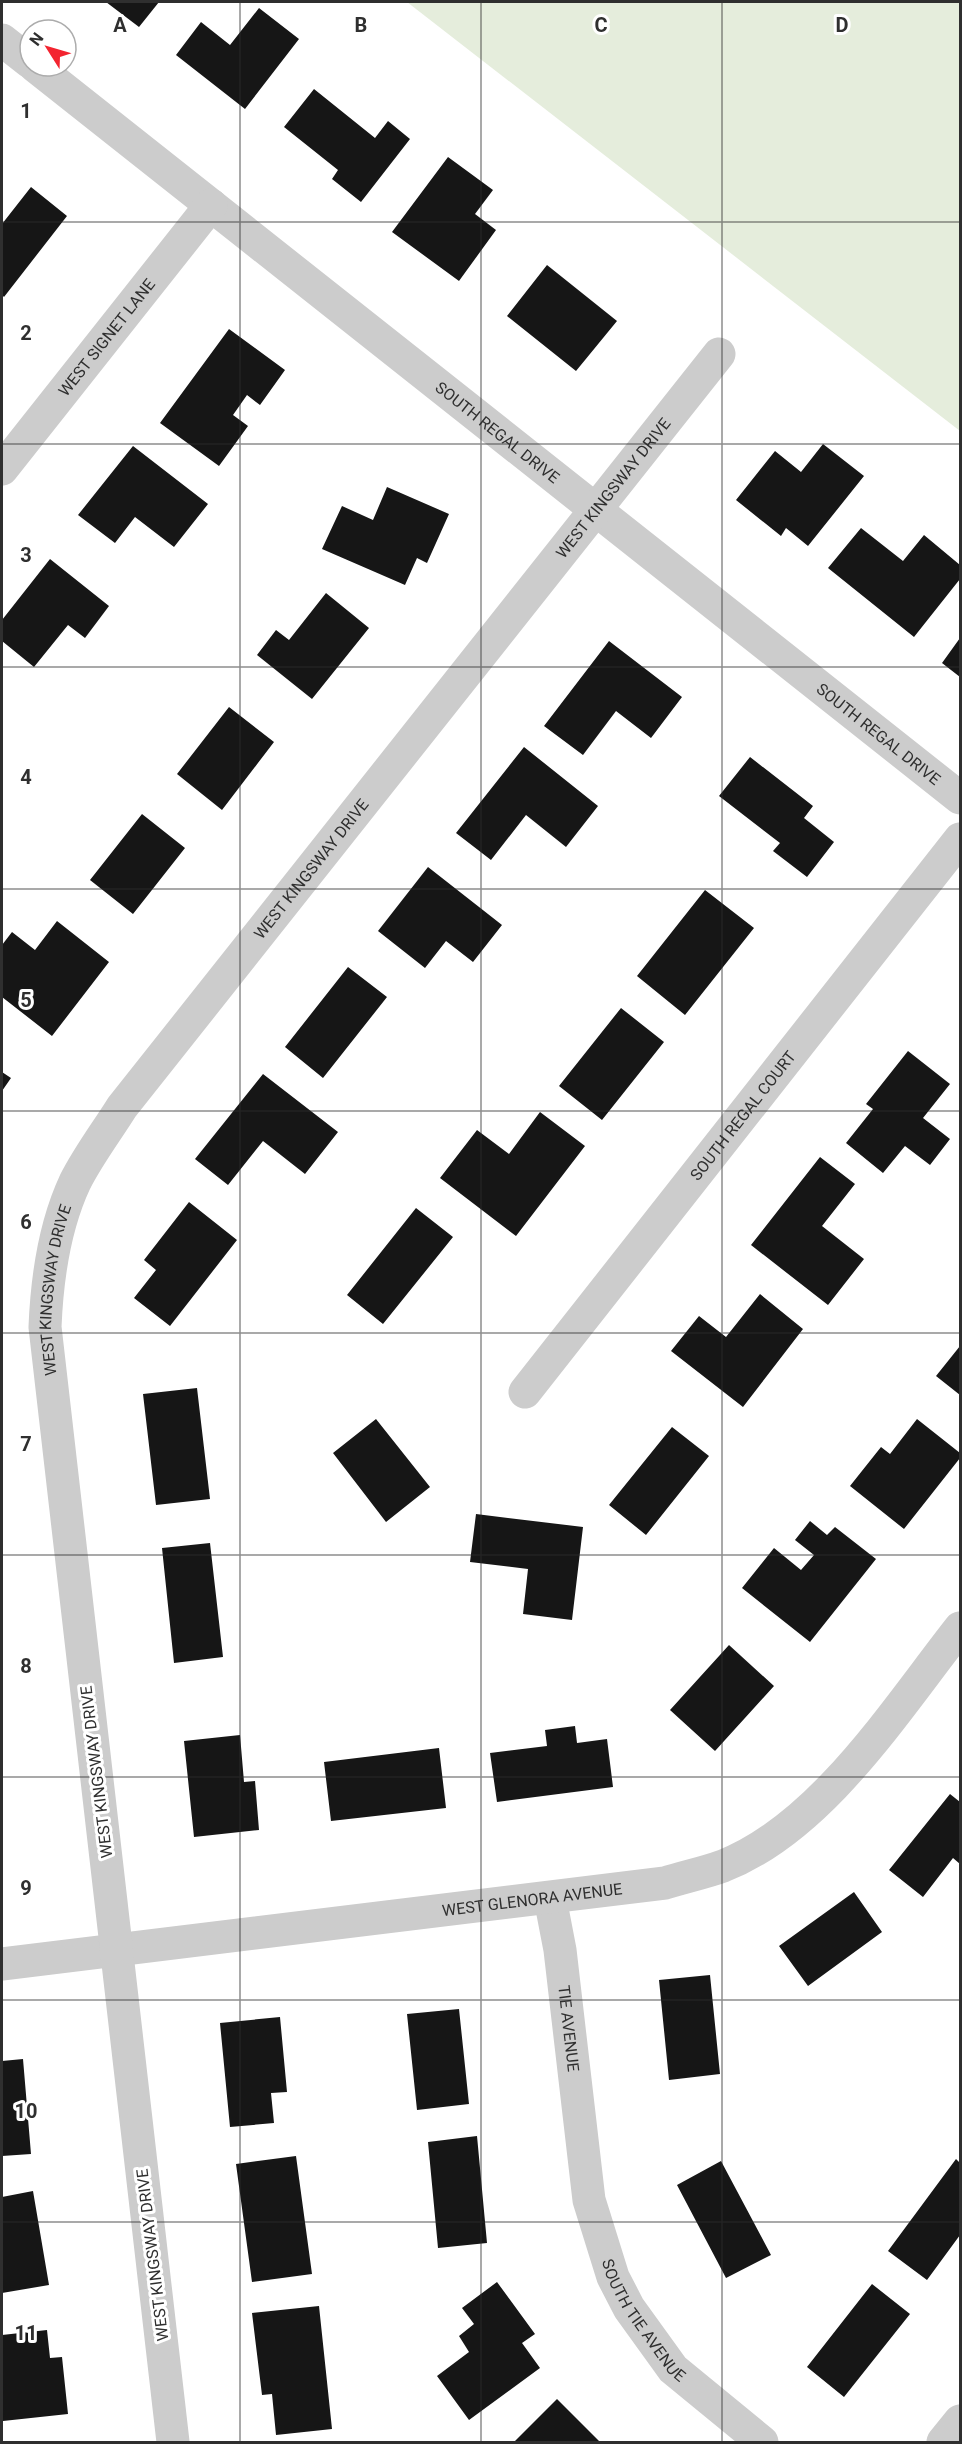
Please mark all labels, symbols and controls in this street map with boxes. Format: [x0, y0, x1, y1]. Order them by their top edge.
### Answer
text: A [113, 13, 127, 37]
text: B [355, 13, 367, 37]
text: C [594, 13, 608, 37]
text: D [836, 13, 849, 37]
north arrow [18, 18, 78, 78]
text: N [25, 29, 47, 50]
text: 1 [20, 99, 32, 123]
street label: WEST SIGNET LANE [54, 275, 159, 400]
text: 2 [20, 321, 32, 345]
street label: SOUTH REGAL DRIVE [432, 378, 563, 487]
street label: WEST KINGSWAY DRIVE [552, 414, 675, 562]
text: 3 [20, 543, 32, 567]
street label: SOUTH REGAL DRIVE [813, 679, 944, 789]
text: 4 [20, 765, 32, 789]
street label: WEST KINGSWAY DRIVE [250, 795, 373, 943]
text: 5 [20, 988, 32, 1012]
street label: SOUTH REGAL COURT [686, 1047, 800, 1184]
street label: WEST KINGSWAY DRIVE [36, 1202, 75, 1377]
text: 6 [20, 1210, 32, 1234]
text: 7 [20, 1432, 32, 1456]
text: 8 [20, 1654, 32, 1678]
street label: WEST KINGSWAY DRIVE [77, 1685, 116, 1859]
text: 9 [20, 1876, 32, 1900]
street label: WEST GLENORA AVENUE [441, 1879, 623, 1920]
street label: TIE AVENUE [554, 1984, 583, 2073]
text: 10 [15, 2099, 37, 2123]
street label: WEST KINGSWAY DRIVE [133, 2168, 172, 2342]
street label: SOUTH TIE AVENUE [598, 2257, 689, 2386]
text: 11 [15, 2321, 37, 2345]

